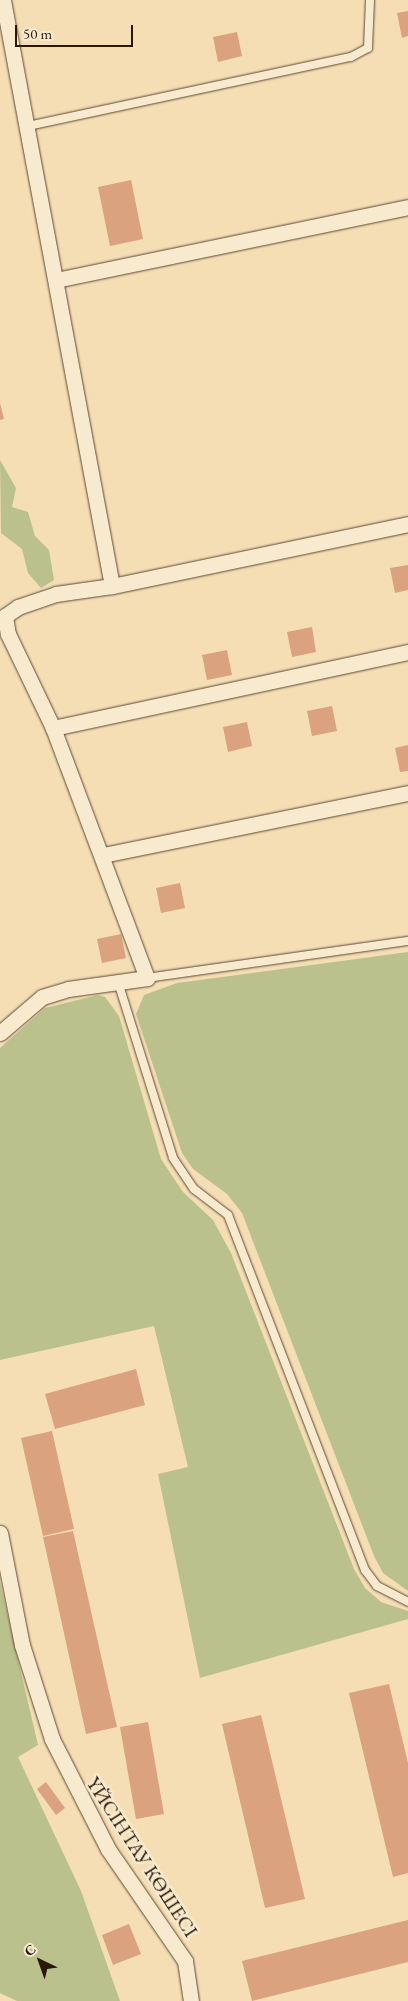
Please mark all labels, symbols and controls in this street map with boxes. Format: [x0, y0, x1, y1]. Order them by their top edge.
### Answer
scale bar [18, 15, 135, 47]
text: 50 m [23, 24, 52, 43]
street label: ҮЙСІНТАУ КӨШЕСІ [81, 1772, 203, 1942]
north arrow [15, 1936, 65, 1986]
text: С [20, 1940, 40, 1960]

